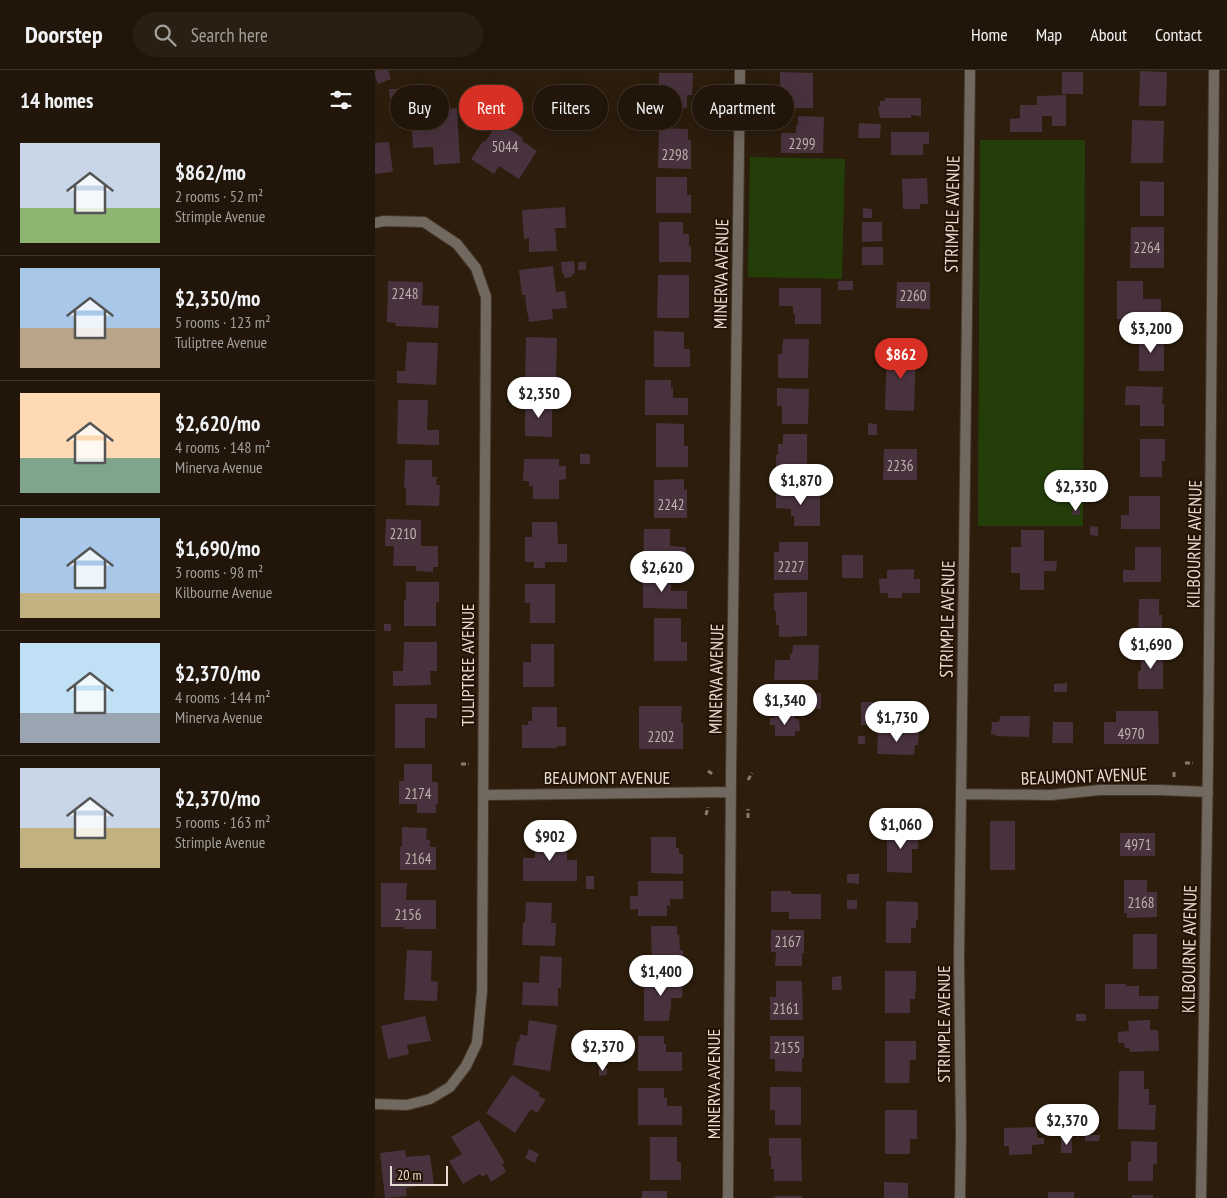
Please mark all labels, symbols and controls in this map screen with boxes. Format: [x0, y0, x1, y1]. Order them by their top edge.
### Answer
search box [133, 12, 483, 57]
text: Doorstep [25, 19, 103, 50]
icon: search [151, 21, 179, 49]
text: Search here [191, 23, 268, 47]
text: Home [971, 23, 1008, 46]
text: Map [1036, 23, 1062, 46]
text: About [1090, 23, 1127, 46]
text: Contact [1155, 23, 1202, 46]
chip: Buy [390, 85, 449, 130]
chip: Rent [459, 85, 523, 130]
chip: Filters [533, 85, 608, 130]
chip: New [618, 85, 682, 130]
chip: Apartment [692, 85, 794, 130]
icon: filters [327, 86, 355, 114]
text: 14 homes [20, 87, 93, 114]
house number: 2299 [788, 134, 816, 153]
house number: 5044 [491, 137, 519, 156]
house number: 2298 [661, 145, 689, 164]
street label: STRIMPLE AVENUE [939, 155, 965, 273]
text: $862/mo [175, 159, 246, 186]
icon: home [60, 163, 120, 223]
text: 2 rooms · 52 m² [175, 186, 263, 206]
text: Strimple Avenue [175, 206, 265, 226]
street label: MINERVA AVENUE [709, 219, 733, 329]
house number: 2264 [1133, 238, 1161, 257]
house number: 2248 [391, 284, 419, 303]
text: $2,350/mo [175, 285, 260, 312]
house number: 2260 [899, 286, 927, 305]
icon: home [60, 288, 120, 348]
text: 5 rooms · 123 m² [175, 312, 271, 332]
pin: $3,200 [1110, 312, 1192, 354]
text: $3,200 [1130, 318, 1172, 338]
text: Tuliptree Avenue [175, 332, 267, 352]
pin: $862 [871, 338, 931, 380]
text: $862 [886, 344, 916, 364]
pin: $2,350 [498, 376, 580, 419]
text: $2,350 [518, 383, 560, 403]
text: $2,620/mo [175, 410, 260, 437]
icon: home [60, 413, 120, 473]
text: 4 rooms · 148 m² [175, 437, 271, 457]
house number: 2236 [886, 456, 914, 475]
text: Minerva Avenue [175, 457, 263, 477]
pin: $1,870 [760, 464, 842, 506]
text: $1,870 [780, 470, 822, 490]
pin: $2,330 [1035, 470, 1117, 512]
text: $2,330 [1055, 476, 1097, 496]
street label: KILBOURNE AVENUE [1181, 480, 1207, 608]
house number: 2242 [657, 495, 685, 514]
house number: 2210 [389, 524, 417, 543]
text: $1,690/mo [175, 535, 260, 562]
icon: home [60, 538, 120, 598]
pin: $2,620 [621, 550, 703, 593]
text: $2,620 [641, 557, 683, 577]
house number: 2227 [777, 557, 805, 576]
street label: STRIMPLE AVENUE [934, 560, 960, 678]
text: 3 rooms · 98 m² [175, 562, 263, 582]
text: Kilbourne Avenue [175, 582, 272, 602]
street label: TULIPTREE AVENUE [456, 603, 479, 727]
street label: MINERVA AVENUE [704, 624, 728, 734]
pin: $1,690 [1110, 628, 1192, 670]
text: $1,690 [1130, 634, 1172, 654]
text: $2,370/mo [175, 660, 260, 687]
icon: home [60, 663, 120, 723]
pin: $1,340 [744, 684, 826, 726]
text: 4 rooms · 144 m² [175, 687, 271, 707]
text: $1,340 [764, 690, 806, 710]
pin: $1,730 [856, 700, 938, 743]
text: Minerva Avenue [175, 707, 263, 727]
text: $1,730 [876, 707, 918, 727]
house number: 4970 [1117, 724, 1145, 743]
house number: 2202 [647, 727, 675, 746]
street label: BEAUMONT AVENUE [1020, 762, 1148, 790]
street label: BEAUMONT AVENUE [544, 766, 670, 789]
house number: 2174 [404, 784, 432, 803]
text: $2,370/mo [175, 785, 260, 812]
icon: home [60, 788, 120, 848]
pin: $1,060 [860, 808, 942, 850]
text: 5 rooms · 163 m² [175, 812, 271, 832]
text: $1,060 [880, 814, 922, 834]
pin: $902 [520, 820, 580, 862]
text: $902 [535, 826, 565, 846]
text: Strimple Avenue [175, 832, 265, 852]
house number: 4971 [1124, 835, 1152, 854]
house number: 2164 [404, 849, 432, 868]
street label: KILBOURNE AVENUE [1176, 885, 1202, 1013]
house number: 2168 [1127, 893, 1155, 912]
house number: 2156 [394, 905, 422, 924]
house number: 2167 [774, 932, 802, 951]
pin: $1,400 [620, 954, 702, 997]
text: $1,400 [640, 961, 682, 981]
street label: STRIMPLE AVENUE [932, 965, 955, 1083]
house number: 2161 [772, 999, 800, 1018]
street label: MINERVA AVENUE [702, 1029, 725, 1139]
pin: $2,370 [562, 1030, 644, 1072]
text: $2,370 [582, 1036, 624, 1056]
house number: 2155 [773, 1038, 801, 1057]
pin: $2,370 [1026, 1104, 1108, 1146]
text: $2,370 [1046, 1110, 1088, 1130]
scale bar [390, 1163, 447, 1186]
text: 20 m [397, 1166, 422, 1184]

